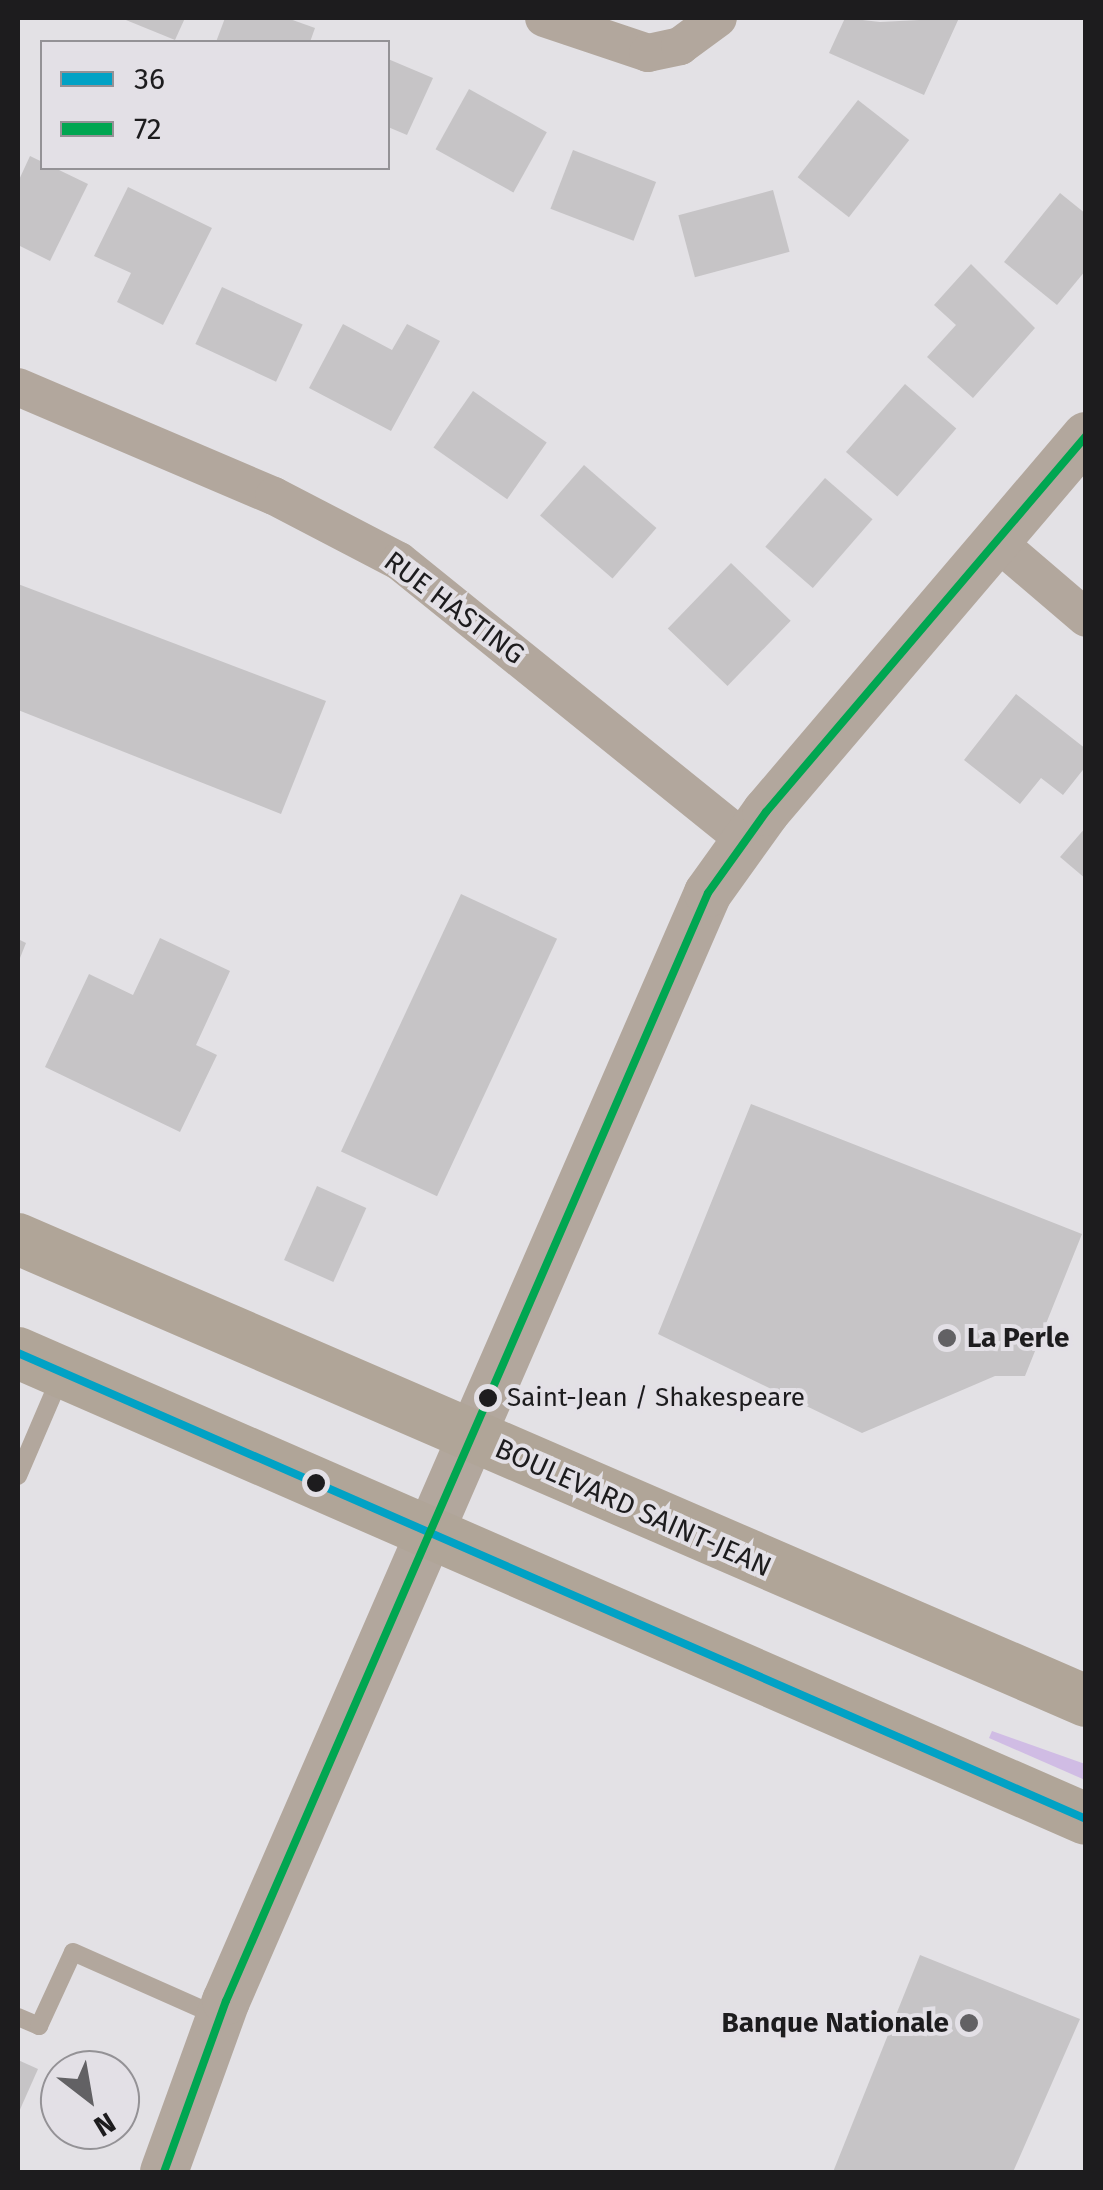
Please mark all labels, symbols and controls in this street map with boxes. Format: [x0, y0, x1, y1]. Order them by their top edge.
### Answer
legend [40, 40, 390, 170]
text: 36 [134, 61, 165, 97]
text: 72 [134, 111, 162, 147]
street label: RUE HASTING [377, 544, 531, 672]
place label: La Perle [967, 1321, 1069, 1355]
marker: La Perle [936, 1327, 958, 1349]
place label: Saint-Jean / Shakespeare [507, 1382, 805, 1414]
marker: Saint-Jean / Shakespeare [478, 1388, 498, 1408]
street label: BOULEVARD SAINT-JEAN [490, 1432, 776, 1584]
unlabelled marker [306, 1473, 326, 1493]
place label: Banque Nationale [722, 2006, 949, 2040]
marker: Banque Nationale [958, 2012, 980, 2034]
north arrow [40, 2050, 140, 2150]
text: N [88, 2105, 121, 2143]

